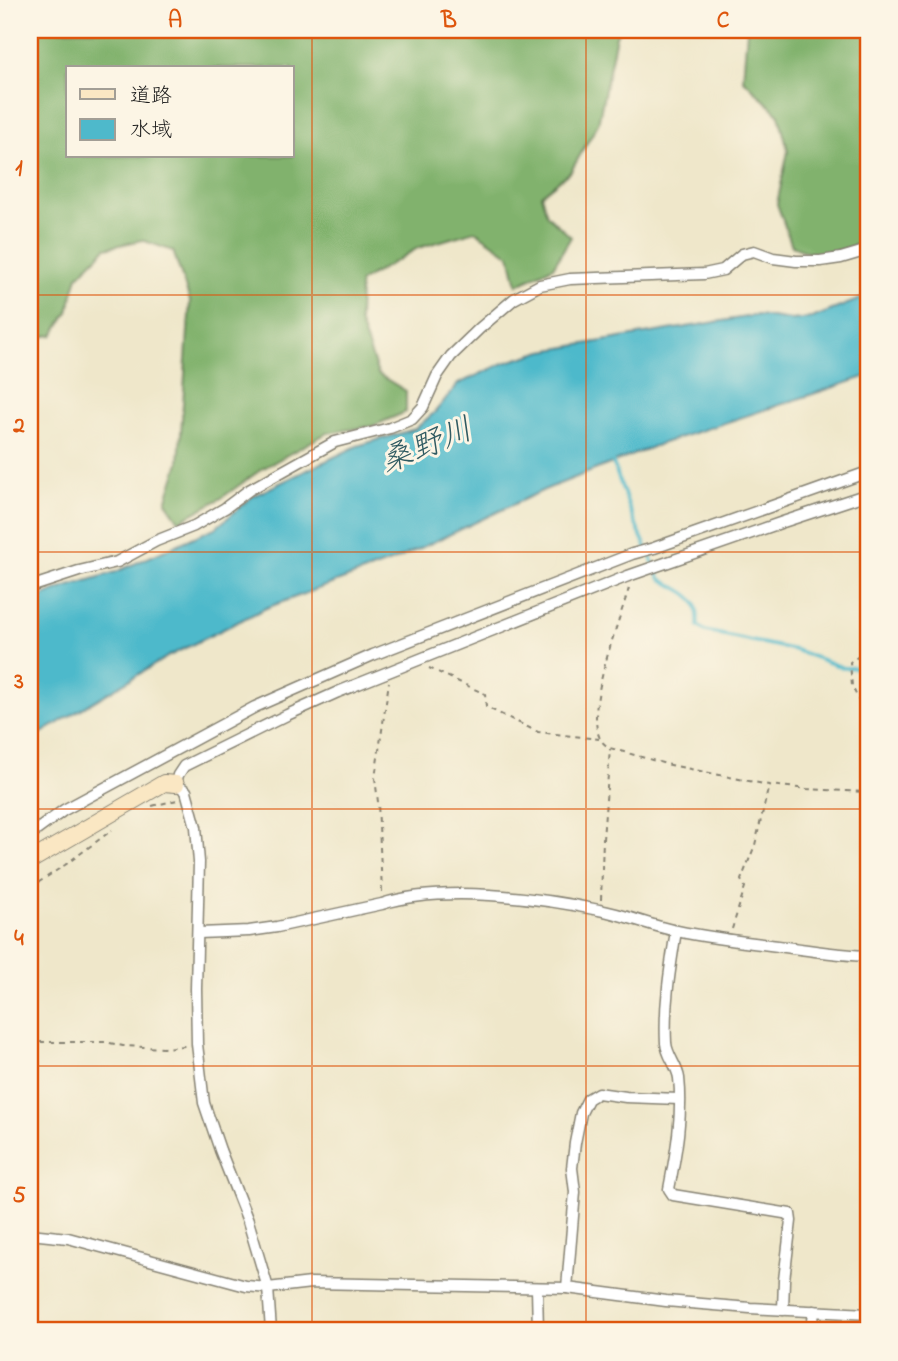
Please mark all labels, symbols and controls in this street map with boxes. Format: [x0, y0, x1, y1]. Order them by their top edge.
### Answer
text: A [168, 5, 182, 38]
text: B [440, 5, 457, 38]
text: C [717, 5, 730, 38]
legend [66, 66, 294, 158]
text: 道路 [130, 82, 172, 112]
text: 水域 [130, 116, 172, 146]
text: 1 [15, 153, 23, 186]
water label: 桑野川 [374, 407, 481, 487]
text: 2 [12, 410, 25, 443]
text: 3 [13, 666, 24, 699]
text: 4 [14, 923, 24, 956]
text: 5 [12, 1180, 26, 1213]

